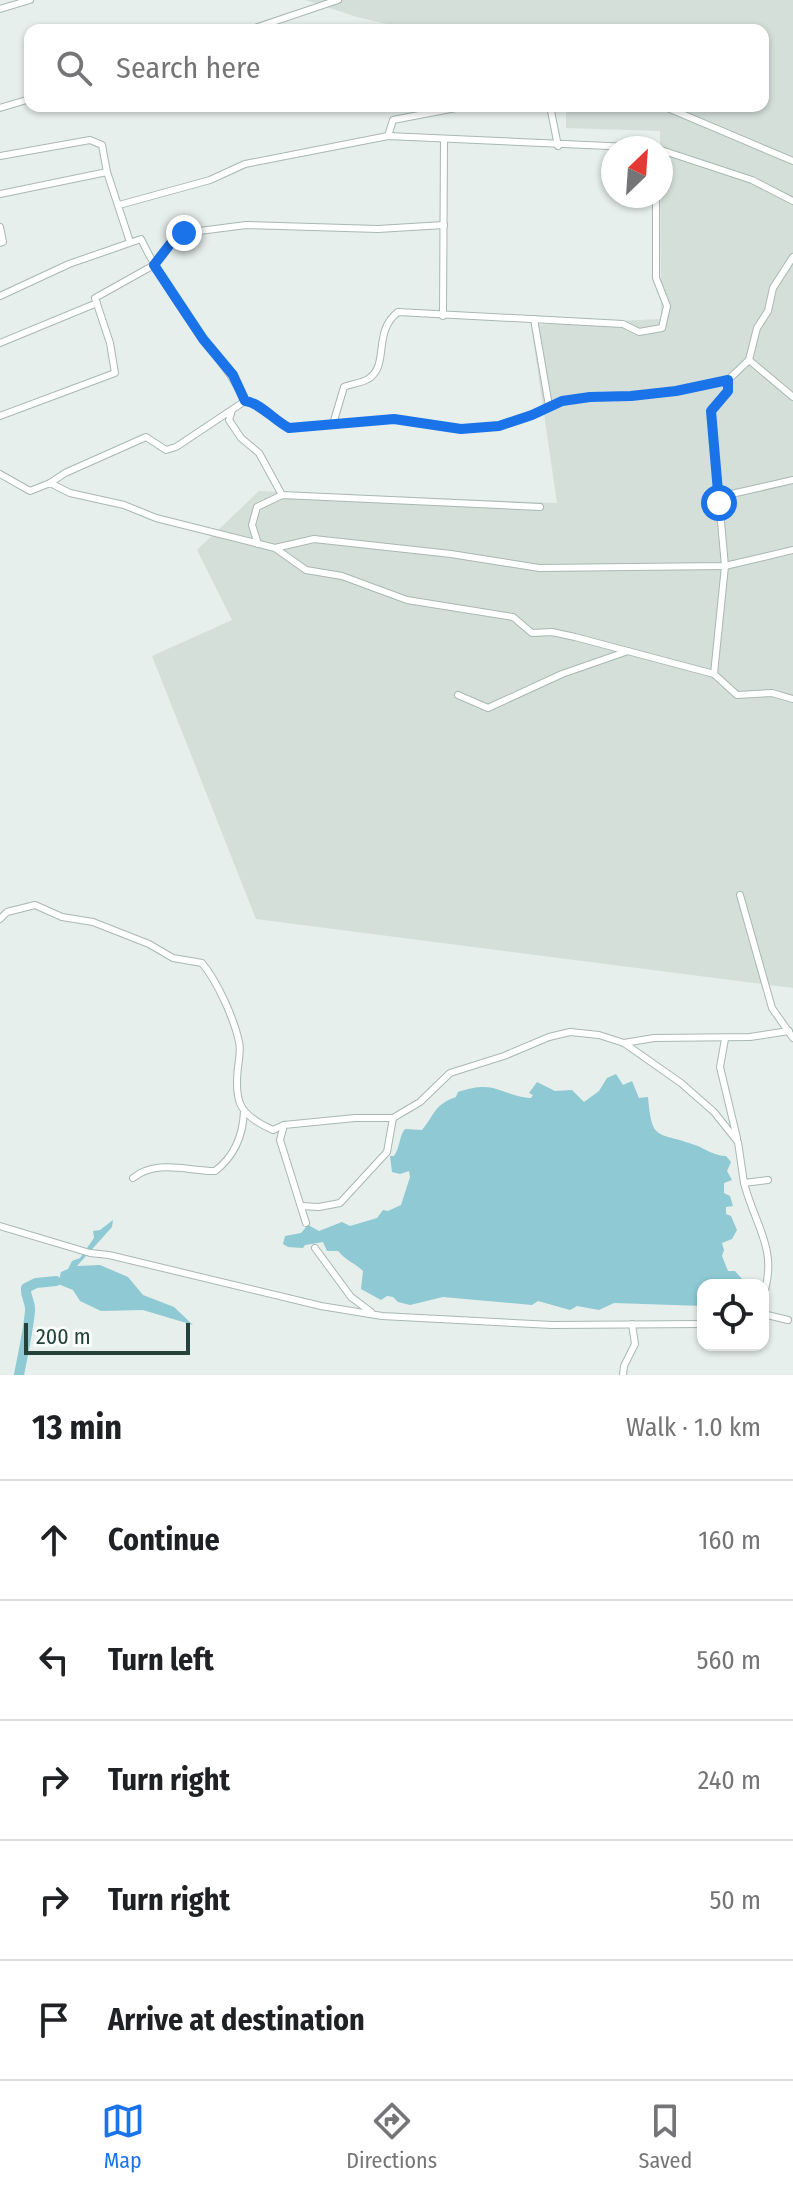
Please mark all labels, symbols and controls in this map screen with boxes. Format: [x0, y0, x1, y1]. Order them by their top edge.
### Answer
search box [24, 24, 769, 112]
icon: search [52, 46, 96, 90]
text: Search here [116, 50, 261, 86]
north arrow [601, 136, 673, 208]
route end [166, 215, 202, 251]
route start [701, 485, 737, 521]
map controls [697, 1279, 769, 1351]
button: locate [697, 1279, 769, 1351]
scale bar [24, 1319, 190, 1355]
text: 200 m [36, 1323, 91, 1350]
text: 13 min [32, 1407, 122, 1448]
text: Walk · 1.0 km [626, 1412, 761, 1443]
icon: ahead [32, 1518, 76, 1562]
text: Continue [108, 1522, 220, 1558]
text: 160 m [698, 1525, 761, 1556]
icon: left [32, 1638, 76, 1682]
text: Turn left [108, 1642, 214, 1678]
text: 560 m [697, 1645, 761, 1676]
icon: right [32, 1758, 76, 1802]
text: Turn right [108, 1762, 230, 1798]
text: 240 m [698, 1765, 761, 1796]
icon: right [32, 1878, 76, 1922]
text: Turn right [108, 1882, 230, 1918]
text: 50 m [709, 1885, 761, 1916]
icon: arrive [32, 1998, 76, 2042]
text: Arrive at destination [108, 2002, 365, 2038]
tab: Map [101, 2099, 145, 2174]
tab: Directions [346, 2099, 437, 2174]
tab: Saved [639, 2099, 692, 2174]

